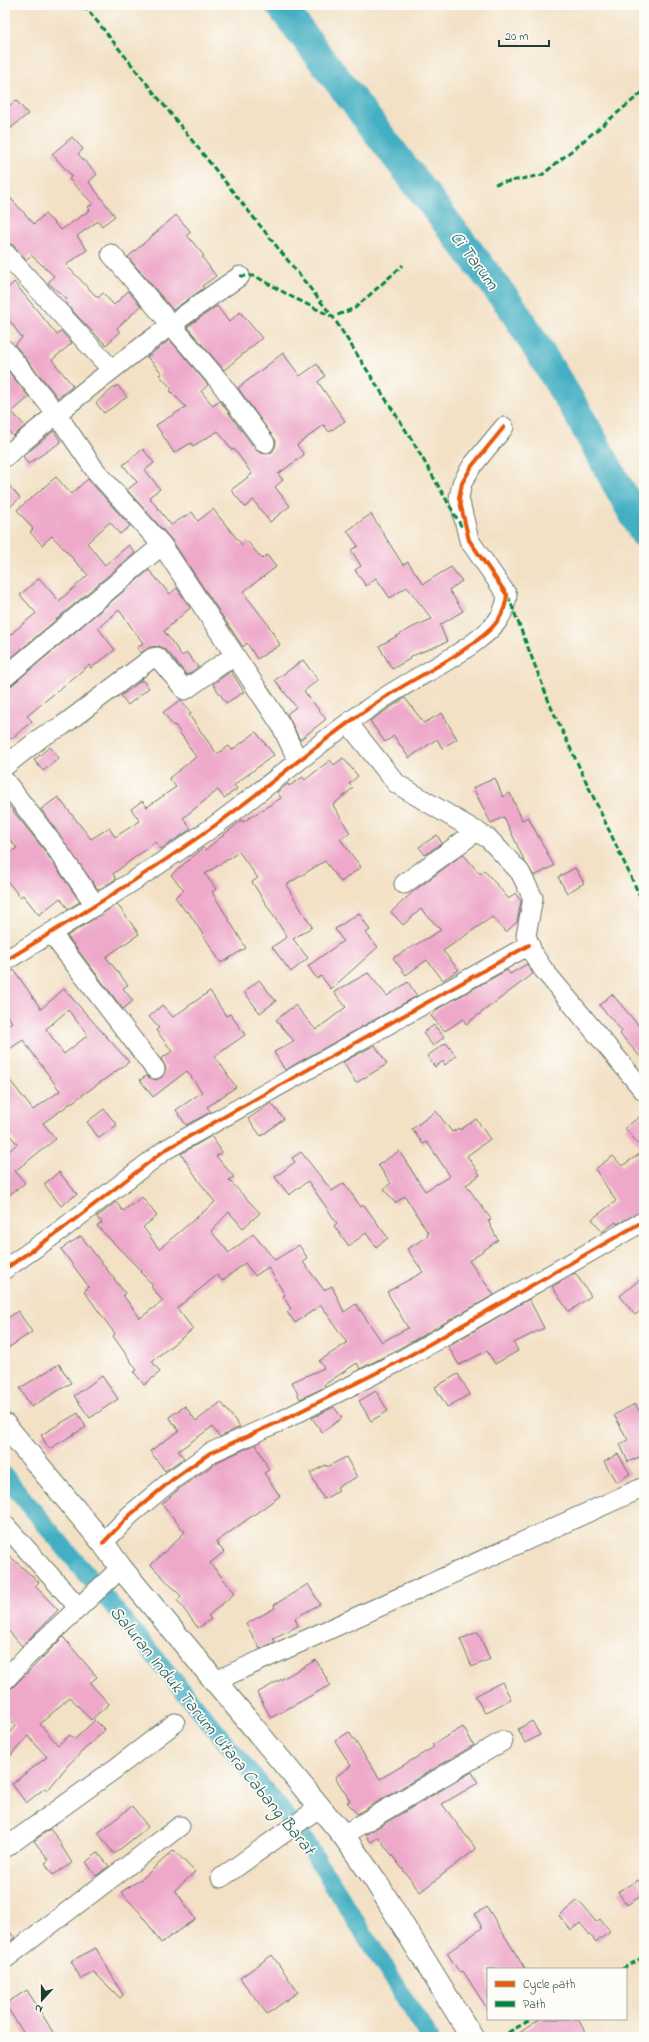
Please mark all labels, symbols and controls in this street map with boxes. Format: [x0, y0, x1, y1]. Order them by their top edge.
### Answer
scale bar [499, 22, 549, 48]
text: 20 m [505, 28, 528, 46]
water label: Ci Tarum [443, 226, 505, 297]
water label: Saluran Induk Tarum Utara Cabang Barat [103, 1601, 322, 1863]
legend [487, 1968, 627, 2020]
text: Cycle path [523, 1976, 575, 1995]
north arrow [22, 1980, 62, 2020]
text: Path [523, 1996, 546, 2014]
text: N [32, 2000, 45, 2017]

